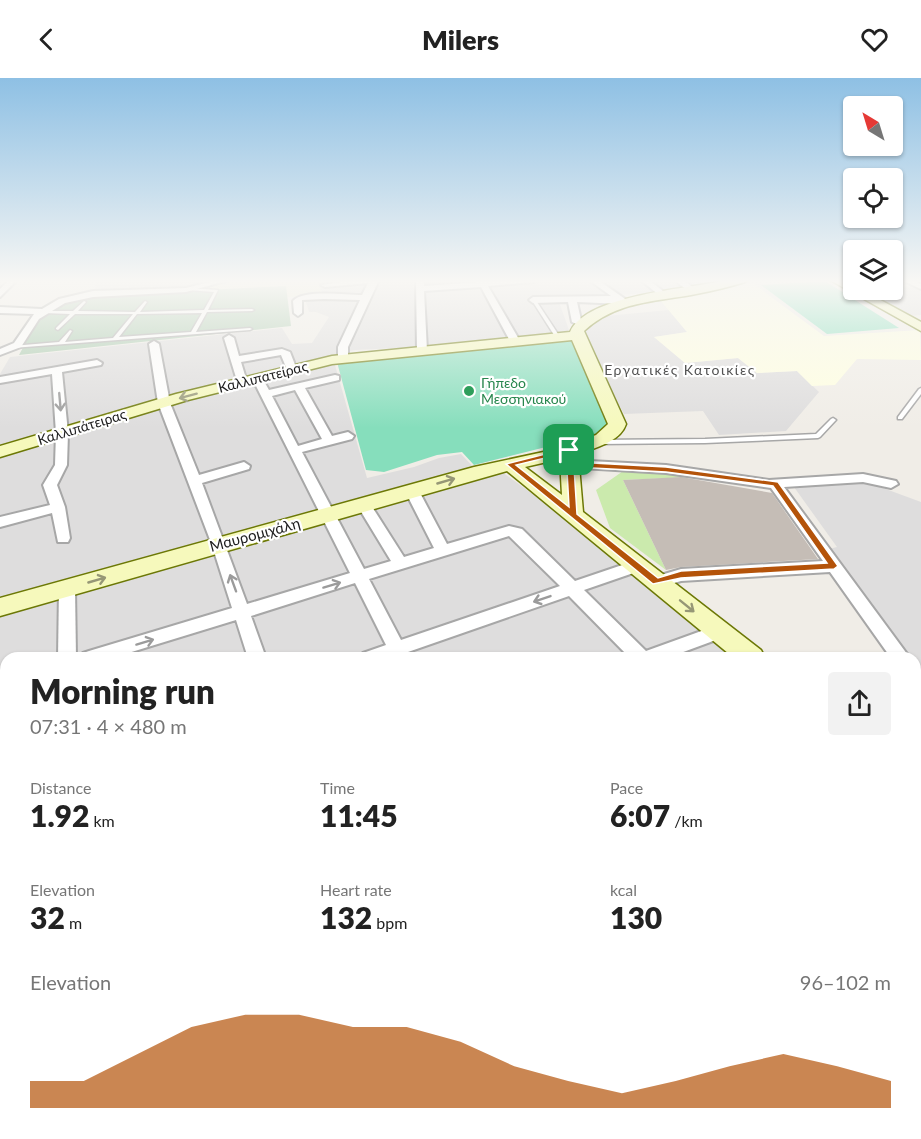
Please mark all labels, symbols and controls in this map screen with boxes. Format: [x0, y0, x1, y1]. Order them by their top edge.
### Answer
icon: back [30, 23, 63, 56]
text: Milers [422, 23, 499, 56]
icon: heart [858, 23, 891, 56]
north arrow [843, 96, 903, 156]
map controls [843, 96, 903, 300]
button: locate [843, 168, 903, 228]
button: layers [843, 240, 903, 300]
street label: Καλλιπατείρας [216, 357, 310, 396]
district label: Εργατικές Κατοικίες [604, 361, 756, 378]
place label: Γήπεδο Μεσσηνιακού [481, 374, 566, 407]
marker: Γήπεδο Μεσσηνιακού [462, 384, 476, 398]
one-way arrow [55, 391, 66, 411]
one-way arrow [179, 391, 198, 402]
street label: Καλλιπάτειρας [35, 405, 129, 448]
pin [543, 424, 594, 475]
icon: arrive [552, 433, 585, 466]
one-way arrow [436, 475, 455, 486]
street label: Μαυρομιχάλη [207, 513, 302, 555]
one-way arrow [87, 574, 106, 585]
one-way arrow [226, 574, 237, 593]
one-way arrow [322, 579, 341, 590]
one-way arrow [533, 594, 552, 605]
one-way arrow [678, 599, 694, 612]
one-way arrow [135, 635, 154, 646]
text: Morning run [30, 671, 215, 711]
button: share [828, 672, 891, 735]
text: 07:31 · 4 × 480 m [30, 714, 187, 738]
text: Distance [30, 778, 91, 797]
text: Time [320, 778, 355, 797]
text: Pace [610, 778, 643, 797]
text: 1.92 [30, 797, 89, 833]
text: 11:45 [320, 797, 398, 833]
text: 6:07 [610, 797, 670, 833]
text: km [89, 811, 115, 830]
text: /km [670, 811, 703, 830]
text: Elevation [30, 880, 95, 899]
text: Heart rate [320, 880, 392, 899]
text: kcal [610, 880, 637, 899]
text: 32 [30, 899, 65, 935]
text: 132 [320, 899, 372, 935]
text: 130 [610, 899, 662, 935]
text: m [65, 913, 82, 932]
text: bpm [372, 913, 407, 932]
text: Elevation [30, 970, 111, 994]
text: 96–102 m [800, 970, 891, 994]

